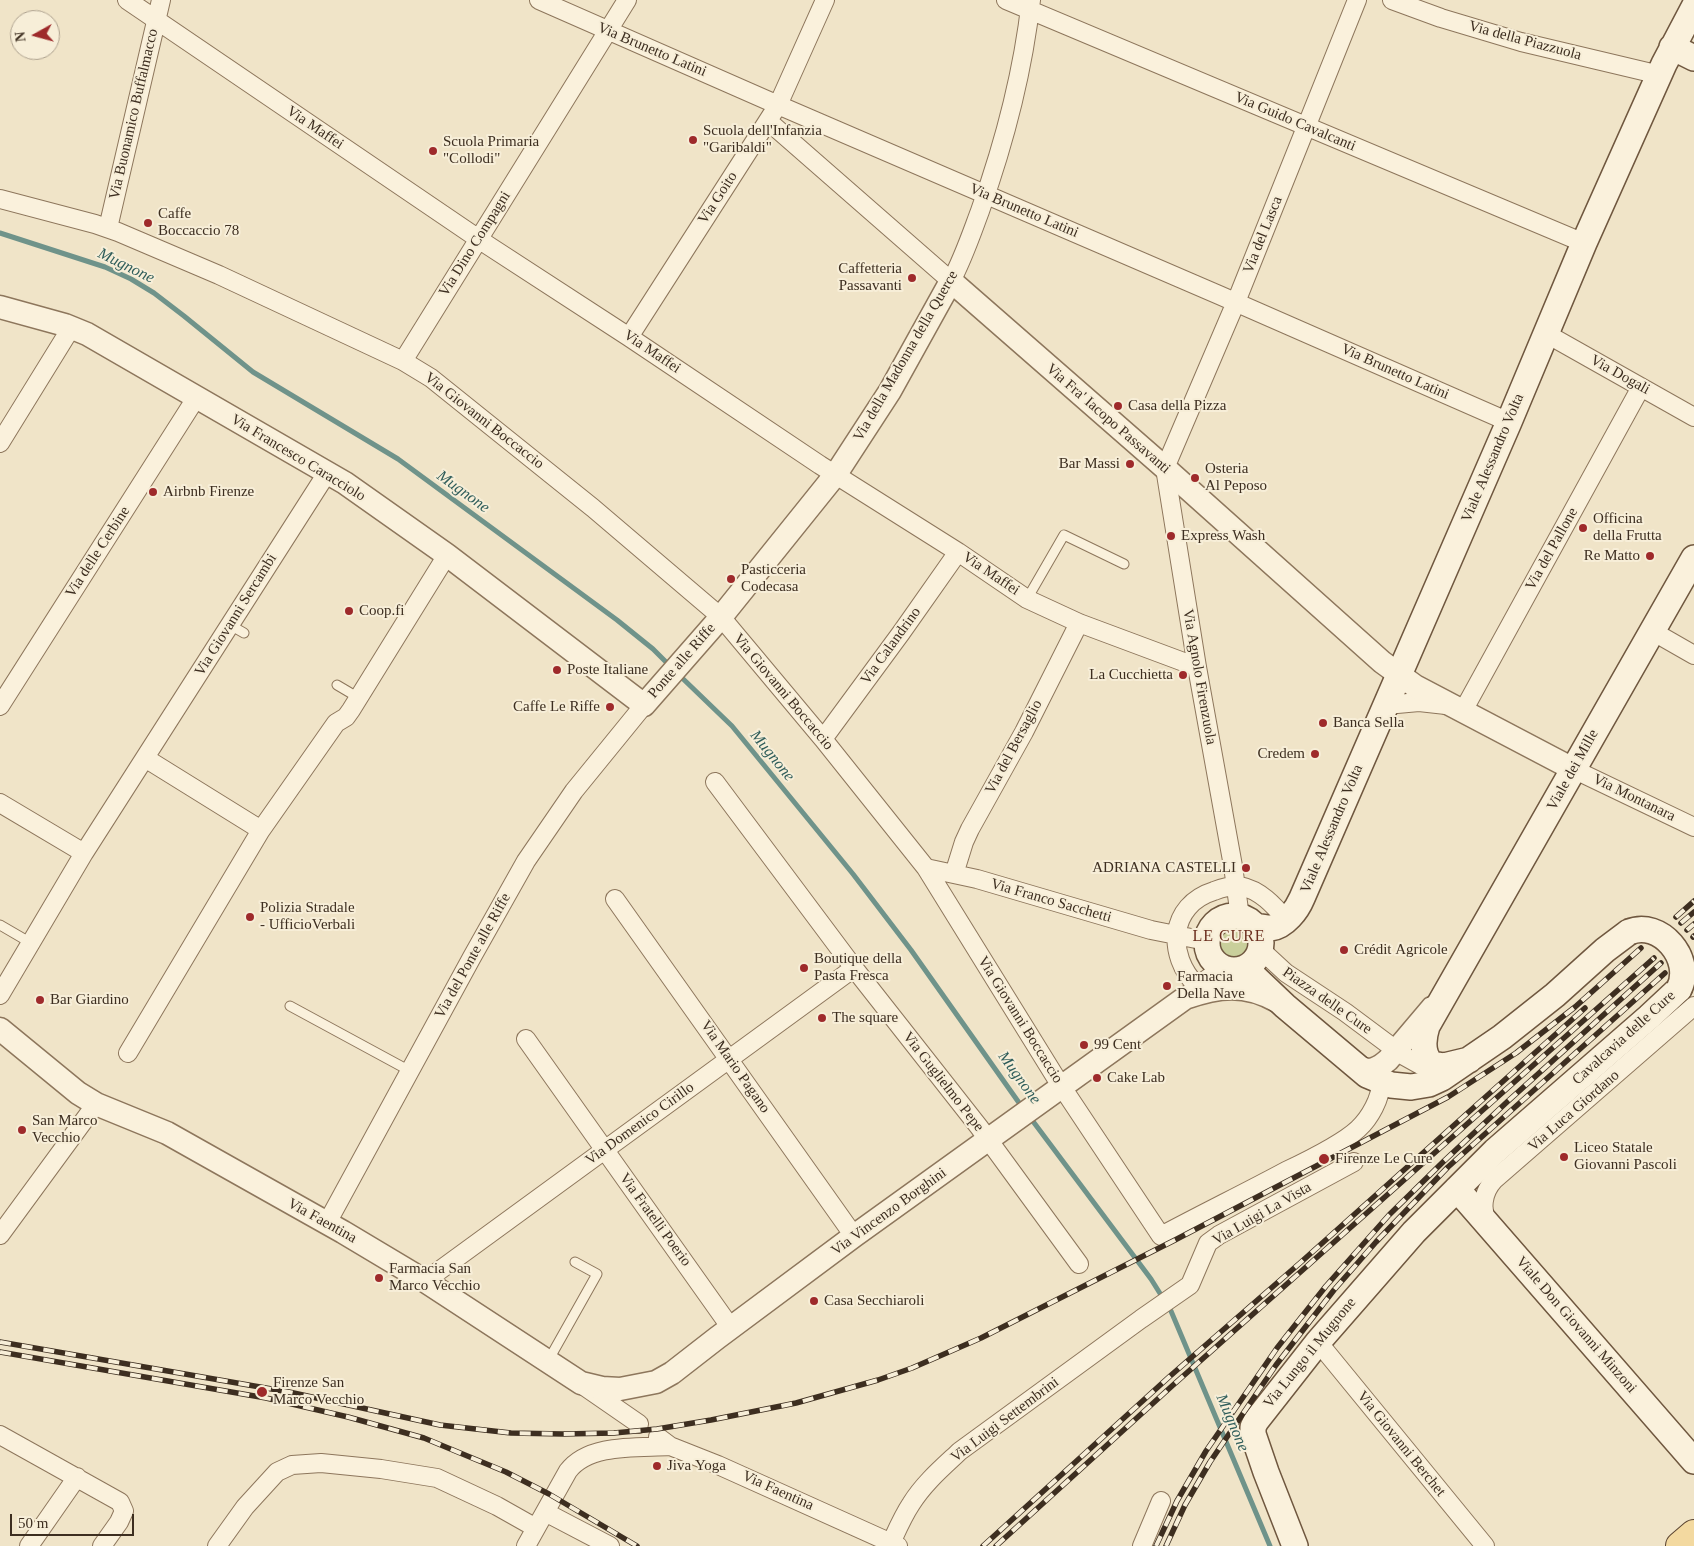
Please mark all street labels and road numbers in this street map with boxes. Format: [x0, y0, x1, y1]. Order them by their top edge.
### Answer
street label: Via della Piazzuola [1467, 17, 1583, 65]
street label: Via Brunetto Latini [595, 19, 709, 81]
street label: Via Buonamico Buffalmacco [106, 27, 162, 201]
street label: Via Guido Cavalcanti [1232, 88, 1358, 156]
street label: Via Maffei [283, 102, 347, 154]
street label: Via Goito [694, 168, 742, 228]
street label: Via Brunetto Latini [967, 180, 1081, 242]
street label: Via Dino Compagni [435, 188, 515, 300]
street label: Via del Lasca [1239, 194, 1287, 276]
street label: Via della Madonna della Querce [850, 267, 962, 445]
street label: Via Maffei [620, 326, 684, 378]
street label: Via Brunetto Latini [1338, 340, 1452, 404]
street label: Via Dogali [1587, 351, 1653, 399]
street label: Via Fra' Iacopo Passavanti [1042, 360, 1174, 478]
street label: Via Giovanni Boccaccio [421, 369, 547, 473]
street label: Viale Alessandro Volta [1458, 391, 1528, 525]
street label: Via Francesco Caracciolo [227, 411, 369, 505]
street label: Via delle Cerbine [62, 503, 134, 601]
street label: Via del Pallone [1522, 505, 1582, 593]
street label: Via Maffei [959, 548, 1023, 600]
street label: Via Giovanni Sercambi [191, 551, 281, 679]
street label: Via Calandrino [857, 604, 925, 688]
street label: Via Agnolo Firenzuola [1178, 608, 1220, 746]
street label: Ponte alle Riffe [644, 620, 720, 702]
street label: Via Giovanni Boccaccio [729, 630, 837, 754]
street label: Via del Bersaglio [982, 697, 1046, 797]
street label: Viale dei Mille [1543, 726, 1603, 814]
street label: Viale Alessandro Volta [1297, 762, 1367, 896]
street label: Via Montanara [1590, 770, 1678, 826]
street label: Via Franco Sacchetti [988, 875, 1114, 927]
street label: Via del Ponte alle Riffe [431, 890, 515, 1022]
street label: Via Giovanni Boccaccio [974, 953, 1066, 1087]
street label: Piazza delle Cure [1279, 964, 1375, 1038]
street label: Cavalcavia delle Cure [1569, 987, 1679, 1089]
street label: Via Mario Pagano [696, 1017, 774, 1117]
street label: Via Guglielmo Pepe [898, 1029, 988, 1135]
street label: Via Luca Giordano [1525, 1067, 1623, 1155]
street label: Via Domenico Cirillo [582, 1079, 698, 1169]
street label: Via Vincenzo Borghini [828, 1164, 950, 1260]
street label: Via Fratelli Poerio [615, 1170, 695, 1270]
street label: Via Luigi La Vista [1209, 1178, 1315, 1250]
street label: Via Faentina [284, 1195, 360, 1247]
street label: Viale Don Giovanni Minzoni [1512, 1253, 1640, 1397]
street label: Via Lungo il Mugnone [1260, 1294, 1360, 1412]
street label: Via Luigi Settembrini [947, 1373, 1063, 1467]
street label: Via Giovanni Berchet [1353, 1388, 1449, 1500]
street label: Via Faentina [740, 1467, 816, 1515]

